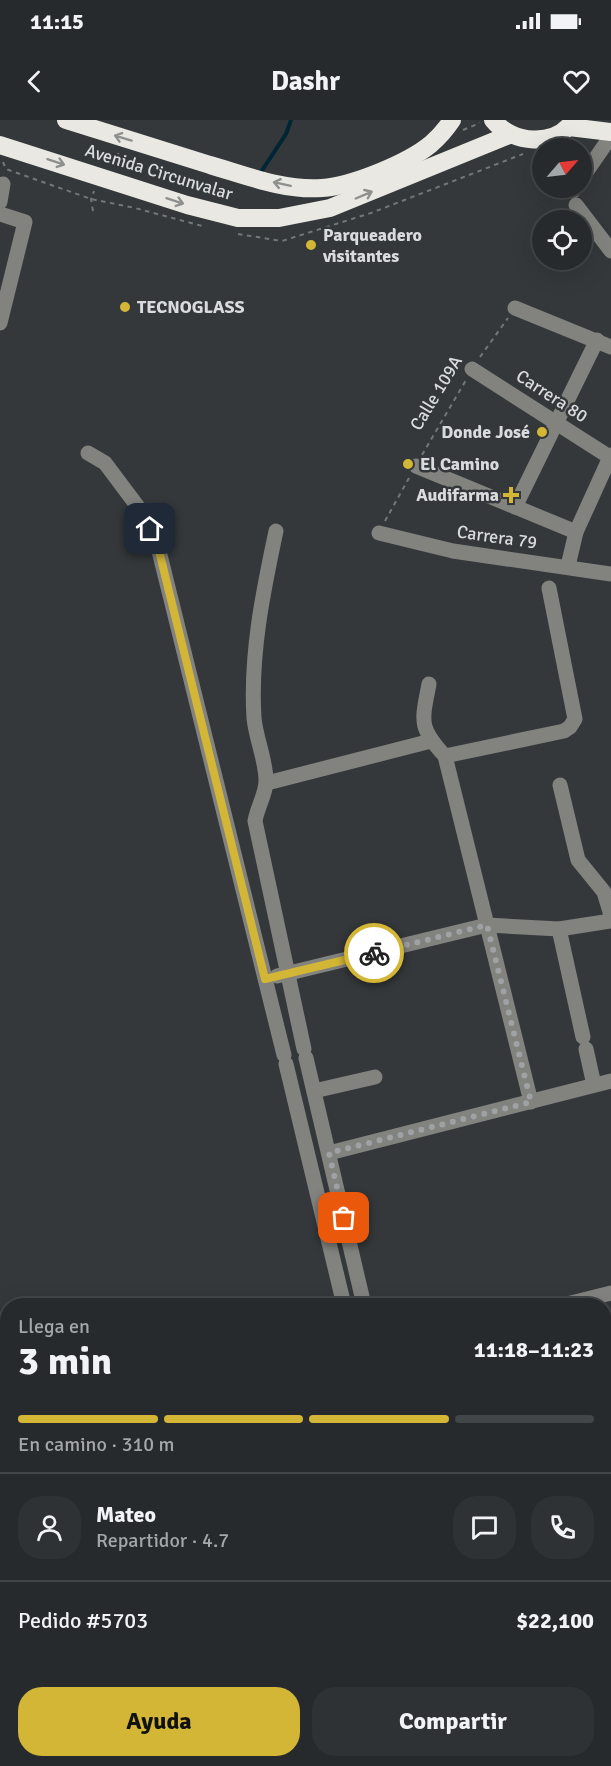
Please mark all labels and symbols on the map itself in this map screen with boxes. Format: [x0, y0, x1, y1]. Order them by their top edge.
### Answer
one-way arrow [114, 132, 133, 143]
north arrow [532, 138, 592, 198]
street label: Avenida Circunvalar [82, 139, 236, 205]
one-way arrow [46, 157, 65, 168]
one-way arrow [273, 178, 292, 189]
one-way arrow [355, 189, 373, 200]
one-way arrow [165, 196, 184, 207]
place label: Parqueadero visitantes [322, 224, 422, 267]
marker: Parqueadero visitantes [304, 238, 318, 252]
place label: TECNOGLASS [137, 296, 245, 318]
marker: TECNOGLASS [118, 300, 132, 314]
street label: Calle 109A [405, 352, 467, 434]
street label: Carrera 80 [512, 365, 592, 427]
place label: Donde José [441, 421, 530, 443]
marker: Donde José [535, 425, 549, 439]
place label: El Camino [420, 453, 499, 475]
marker: El Camino [401, 457, 415, 471]
place label: Audifarma [416, 484, 499, 506]
marker: Audifarma [504, 488, 518, 502]
pin [124, 503, 175, 554]
street label: Carrera 79 [455, 520, 539, 554]
courier [344, 923, 404, 983]
pin [318, 1192, 369, 1243]

